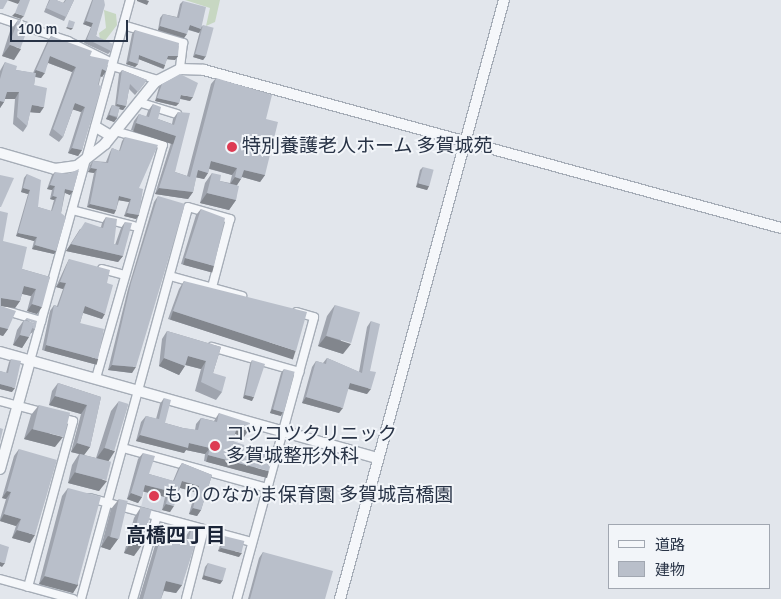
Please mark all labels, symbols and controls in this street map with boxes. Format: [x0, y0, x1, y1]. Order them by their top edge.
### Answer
scale bar [12, 10, 130, 42]
text: 100 m [18, 20, 58, 38]
place label: 特別養護老人ホーム 多賀城苑 [242, 136, 493, 158]
marker: 特別養護老人ホーム 多賀城苑 [226, 141, 238, 153]
place label: コツコツクリニック 多賀城整形外科 [226, 424, 397, 468]
marker: コツコツクリニック 多賀城整形外科 [208, 439, 222, 453]
place label: もりのなかま保育園 多賀城高橋園 [164, 485, 453, 507]
marker: もりのなかま保育園 多賀城高橋園 [148, 490, 160, 502]
district label: 高橋四丁目 [126, 523, 226, 547]
legend [608, 524, 771, 589]
text: 道路 [655, 536, 685, 554]
text: 建物 [655, 561, 685, 579]

